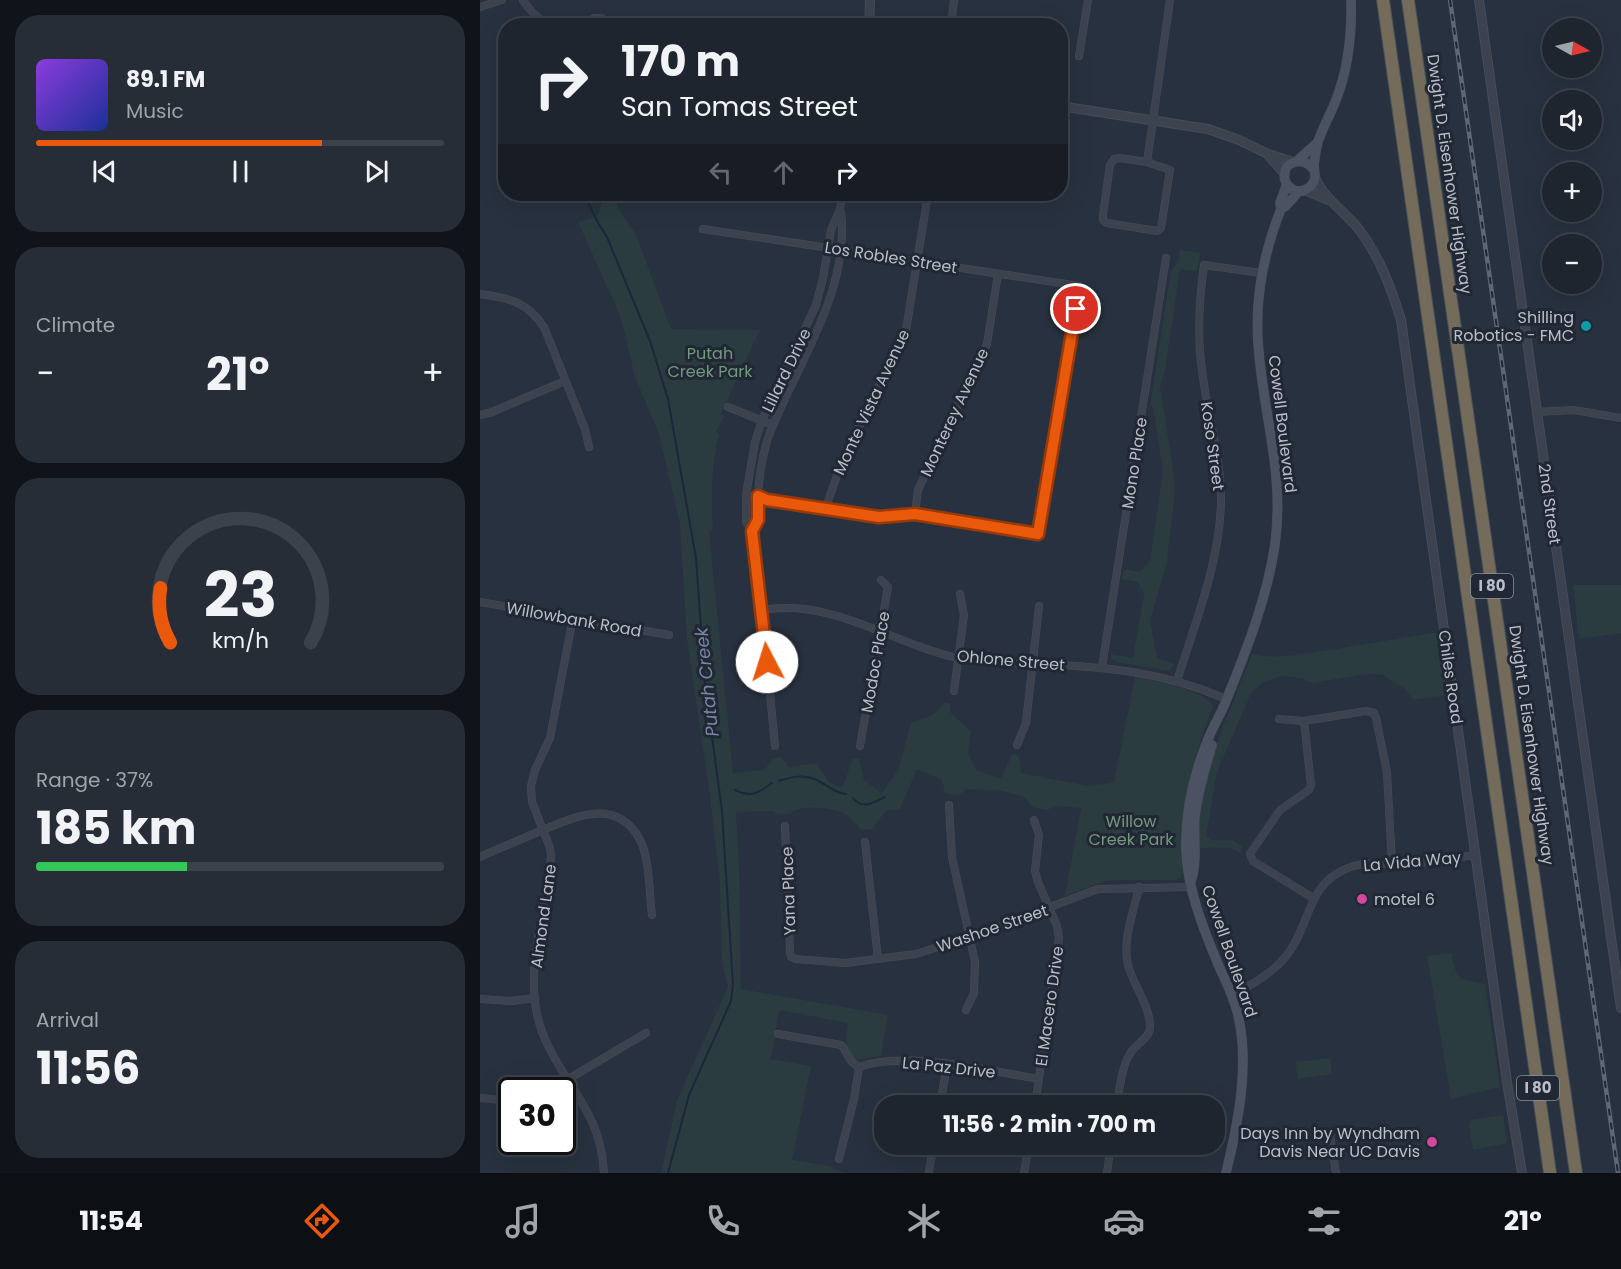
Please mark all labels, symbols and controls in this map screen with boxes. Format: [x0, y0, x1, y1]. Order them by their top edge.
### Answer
north arrow [1542, 18, 1602, 78]
map controls [1542, 18, 1602, 294]
text: 170 m [621, 32, 740, 91]
icon: right [522, 42, 600, 120]
street label: Dwight D. Eisenhower Highway [1421, 53, 1478, 295]
text: 89.1 FM [126, 64, 205, 95]
text: San Tomas Street [621, 88, 858, 125]
button: sound [1542, 90, 1602, 150]
text: Music [126, 97, 184, 125]
icon: previous [88, 155, 121, 188]
icon: pause [224, 155, 257, 188]
icon: next [360, 155, 393, 188]
icon: left [704, 156, 737, 189]
icon: ahead [767, 156, 800, 189]
icon: right [830, 156, 863, 189]
button: + [1542, 162, 1602, 222]
button: − [1542, 234, 1602, 294]
street label: Los Robles Street [823, 236, 959, 279]
pin [1050, 283, 1101, 334]
icon: arrive [1059, 292, 1092, 325]
place label: Shilling Robotics - FMC [1454, 306, 1574, 347]
text: Climate [36, 311, 115, 339]
marker: Shilling Robotics - FMC [1579, 319, 1593, 333]
street label: Lillard Drive [756, 324, 817, 416]
street label: Monte Vista Avenue [828, 326, 915, 479]
park label: Putah Creek Park [668, 342, 753, 383]
text: 21° [206, 343, 270, 406]
street label: Monterey Avenue [915, 344, 994, 480]
text: − [36, 350, 54, 397]
text: + [421, 350, 444, 397]
street label: Cowell Boulevard [1263, 354, 1302, 494]
street label: Koso Street [1195, 400, 1230, 492]
street label: Mono Place [1116, 416, 1153, 511]
street label: 2nd Street [1532, 462, 1567, 546]
text: 23 [203, 552, 277, 640]
road number: I 80 [1471, 574, 1513, 598]
street label: Willowbank Road [505, 596, 643, 643]
street label: Modoc Place [855, 609, 896, 715]
street label: Dwight D. Eisenhower Highway [1503, 624, 1560, 866]
water label: Putah Creek [688, 625, 725, 738]
text: km/h [211, 626, 269, 657]
street label: Chiles Road [1433, 629, 1468, 726]
position arrow [735, 630, 799, 694]
street label: Ohlone Street [956, 644, 1066, 677]
text: Range · 37% [36, 766, 153, 794]
text: 185 km [36, 797, 196, 860]
park label: Willow Creek Park [1089, 810, 1174, 851]
street label: Yana Place [775, 846, 802, 936]
street label: La Vida Way [1362, 846, 1462, 877]
street label: Almond Lane [525, 863, 562, 969]
street label: Cowell Boulevard [1196, 882, 1263, 1020]
place label: motel 6 [1374, 888, 1435, 911]
marker: motel 6 [1355, 892, 1369, 906]
street label: Washoe Street [933, 899, 1051, 958]
street label: El Macero Drive [1030, 944, 1069, 1068]
text: Arrival [36, 1006, 99, 1034]
text: 11:56 [36, 1037, 141, 1100]
street label: La Paz Drive [901, 1051, 997, 1084]
road number: I 80 [1517, 1076, 1559, 1100]
speed limit sign: 30 [498, 1077, 576, 1155]
text: 11:56 · 2 min · 700 m [943, 1109, 1156, 1140]
place label: Days Inn by Wyndham Davis Near UC Davis [1240, 1122, 1420, 1163]
marker: Days Inn by Wyndham Davis Near UC Davis [1425, 1135, 1439, 1149]
icon: directions [301, 1200, 343, 1242]
icon: music [502, 1200, 544, 1242]
icon: phone [702, 1200, 744, 1242]
icon: climate [903, 1200, 945, 1242]
icon: car [1103, 1200, 1145, 1242]
icon: filters [1303, 1200, 1345, 1242]
text: 11:54 [79, 1202, 143, 1239]
text: 21° [1504, 1202, 1542, 1239]

